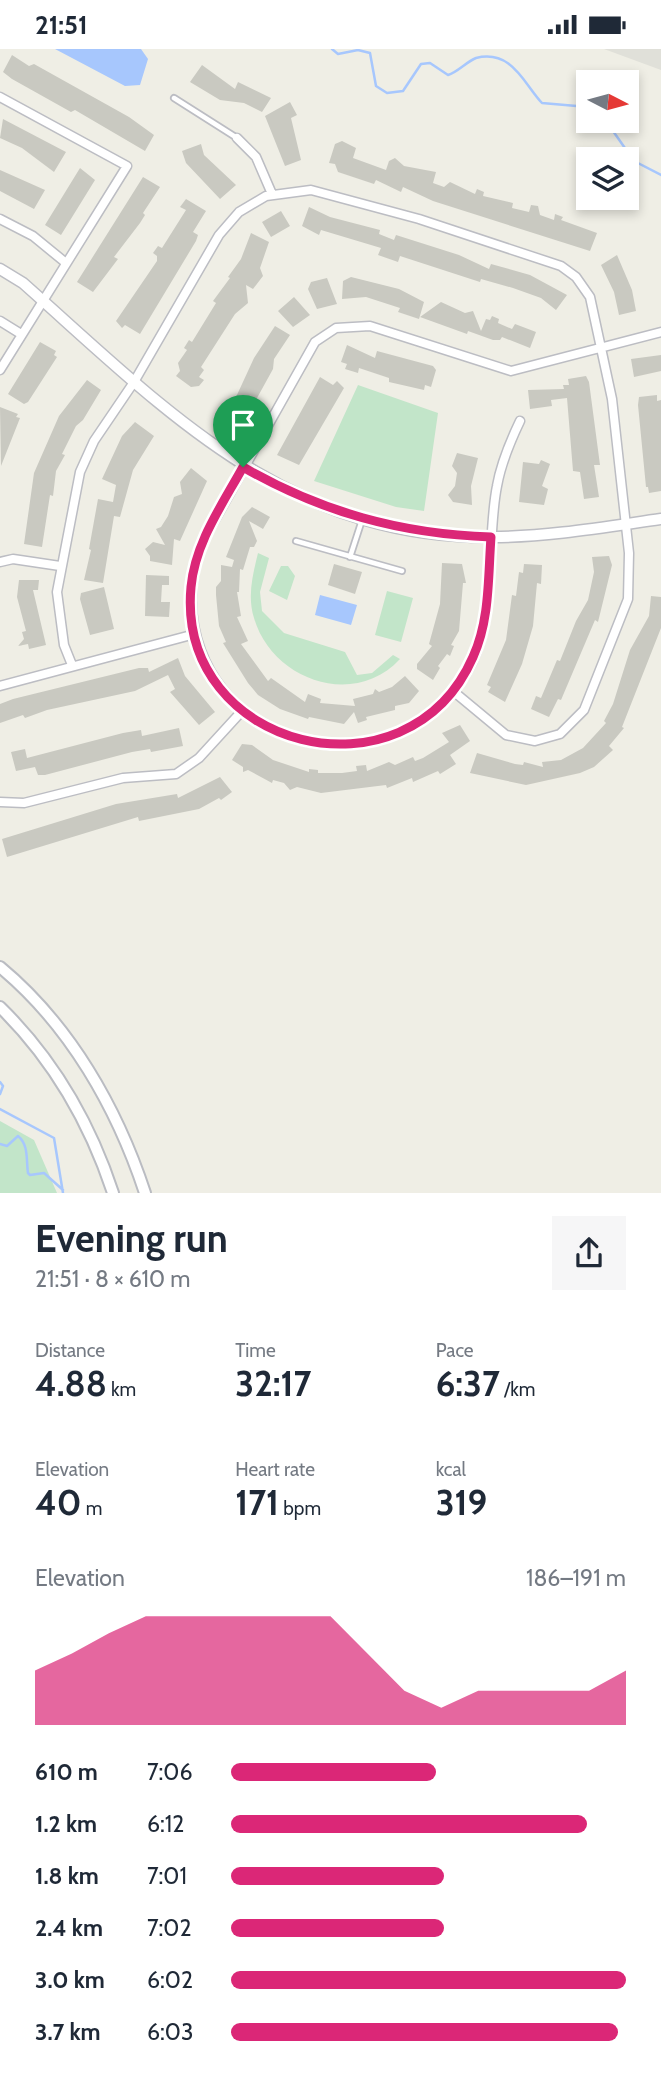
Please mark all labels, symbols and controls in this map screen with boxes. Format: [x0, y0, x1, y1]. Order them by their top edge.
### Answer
text: 21:51 [35, 9, 88, 41]
north arrow [576, 70, 639, 133]
map controls [576, 70, 639, 210]
button: layers [576, 147, 639, 210]
pin [213, 395, 273, 467]
icon: arrive [224, 406, 262, 444]
text: Evening run [35, 1215, 228, 1262]
button: share [552, 1216, 626, 1290]
text: 21:51 · 8 × 610 m [35, 1265, 191, 1293]
text: Distance [35, 1339, 105, 1362]
text: Time [235, 1339, 276, 1362]
text: Pace [436, 1339, 474, 1362]
text: 4.88 [35, 1362, 107, 1405]
text: 32:17 [235, 1362, 311, 1405]
text: 6:37 [436, 1362, 500, 1405]
text: km [107, 1378, 136, 1401]
text: /km [500, 1378, 535, 1401]
text: Elevation [35, 1458, 109, 1481]
text: Heart rate [235, 1458, 315, 1481]
text: kcal [436, 1458, 466, 1481]
text: 40 [35, 1481, 81, 1524]
text: 171 [235, 1481, 279, 1524]
text: 319 [436, 1481, 487, 1524]
text: m [81, 1497, 102, 1520]
text: bpm [279, 1497, 321, 1520]
text: Elevation [35, 1564, 125, 1592]
text: 186–191 m [526, 1564, 626, 1592]
text: 610 m [35, 1758, 98, 1786]
text: 7:06 [147, 1758, 192, 1786]
text: 1.2 km [35, 1810, 97, 1838]
text: 6:12 [147, 1810, 184, 1838]
text: 1.8 km [35, 1862, 99, 1890]
text: 7:01 [147, 1862, 187, 1890]
text: 2.4 km [35, 1914, 103, 1942]
text: 7:02 [147, 1914, 191, 1942]
text: 3.0 km [35, 1966, 105, 1994]
text: 6:02 [147, 1966, 193, 1994]
text: 3.7 km [35, 2018, 101, 2046]
text: 6:03 [147, 2018, 193, 2046]

